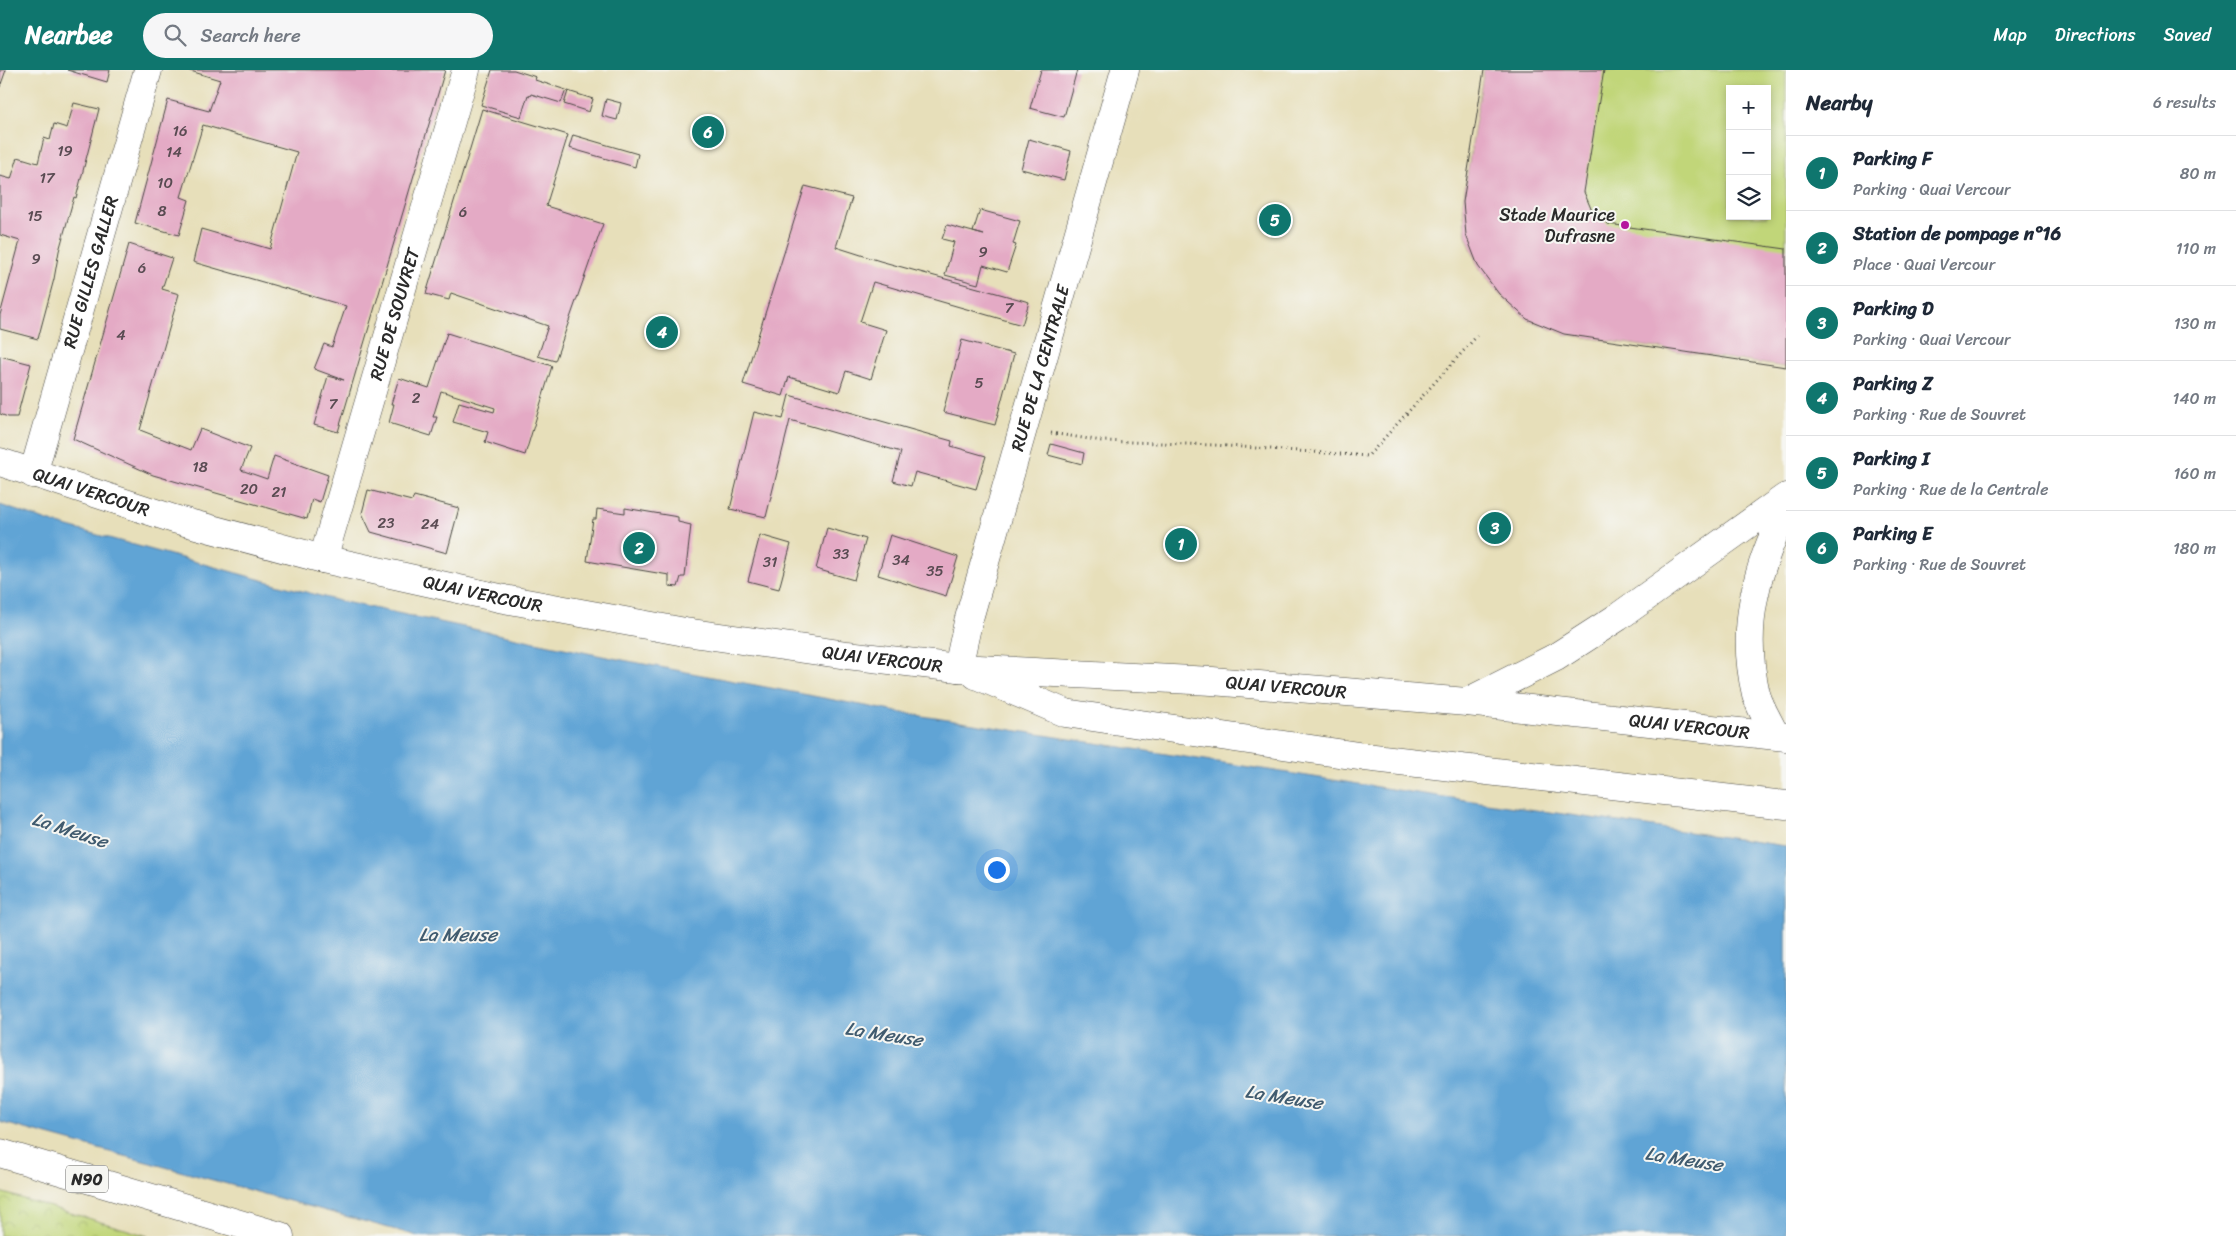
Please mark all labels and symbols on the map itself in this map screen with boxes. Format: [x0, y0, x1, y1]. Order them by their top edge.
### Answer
pin: 6 [692, 113, 724, 151]
house number: 16 [173, 118, 187, 144]
house number: 19 [57, 138, 73, 164]
house number: 14 [166, 139, 182, 165]
house number: 17 [39, 165, 56, 191]
house number: 10 [157, 170, 173, 196]
street label: RUE GILLES GALLER [54, 192, 127, 352]
house number: 8 [157, 198, 167, 224]
house number: 6 [459, 199, 467, 225]
place label: Stade Maurice Dufrasne [1499, 199, 1615, 252]
pin: 5 [1259, 201, 1291, 239]
house number: 15 [27, 203, 43, 229]
marker: Stade Maurice Dufrasne [1619, 219, 1631, 231]
house number: 9 [978, 239, 988, 265]
street label: RUE DE SOUVRET [360, 243, 429, 384]
house number: 9 [31, 246, 41, 272]
house number: 6 [138, 255, 146, 281]
street label: RUE DE LA CENTRALE [1001, 280, 1079, 455]
house number: 7 [1005, 295, 1015, 321]
pin: 4 [646, 313, 678, 351]
house number: 4 [116, 322, 126, 348]
house number: 5 [974, 370, 984, 396]
house number: 2 [412, 385, 421, 411]
house number: 7 [329, 391, 339, 417]
house number: 18 [192, 454, 208, 480]
street label: QUAI VERCOUR [29, 458, 154, 526]
house number: 20 [240, 476, 258, 502]
house number: 21 [271, 479, 287, 505]
pin: 3 [1479, 509, 1511, 547]
house number: 23 [378, 510, 394, 536]
house number: 24 [421, 511, 439, 537]
pin: 1 [1165, 525, 1197, 563]
pin: 2 [623, 529, 655, 567]
house number: 33 [833, 541, 849, 567]
house number: 34 [892, 547, 910, 573]
house number: 31 [763, 549, 777, 575]
house number: 35 [926, 558, 944, 584]
street label: QUAI VERCOUR [420, 566, 545, 622]
street label: QUAI VERCOUR [820, 636, 945, 682]
street label: QUAI VERCOUR [1225, 666, 1348, 708]
street label: QUAI VERCOUR [1627, 704, 1751, 749]
water label: La Meuse [28, 802, 114, 858]
your location [984, 857, 1010, 883]
water label: La Meuse [419, 918, 499, 951]
water label: La Meuse [843, 1012, 927, 1057]
water label: La Meuse [1243, 1075, 1327, 1120]
water label: La Meuse [1643, 1137, 1727, 1182]
road number: N90 [66, 1166, 108, 1192]

